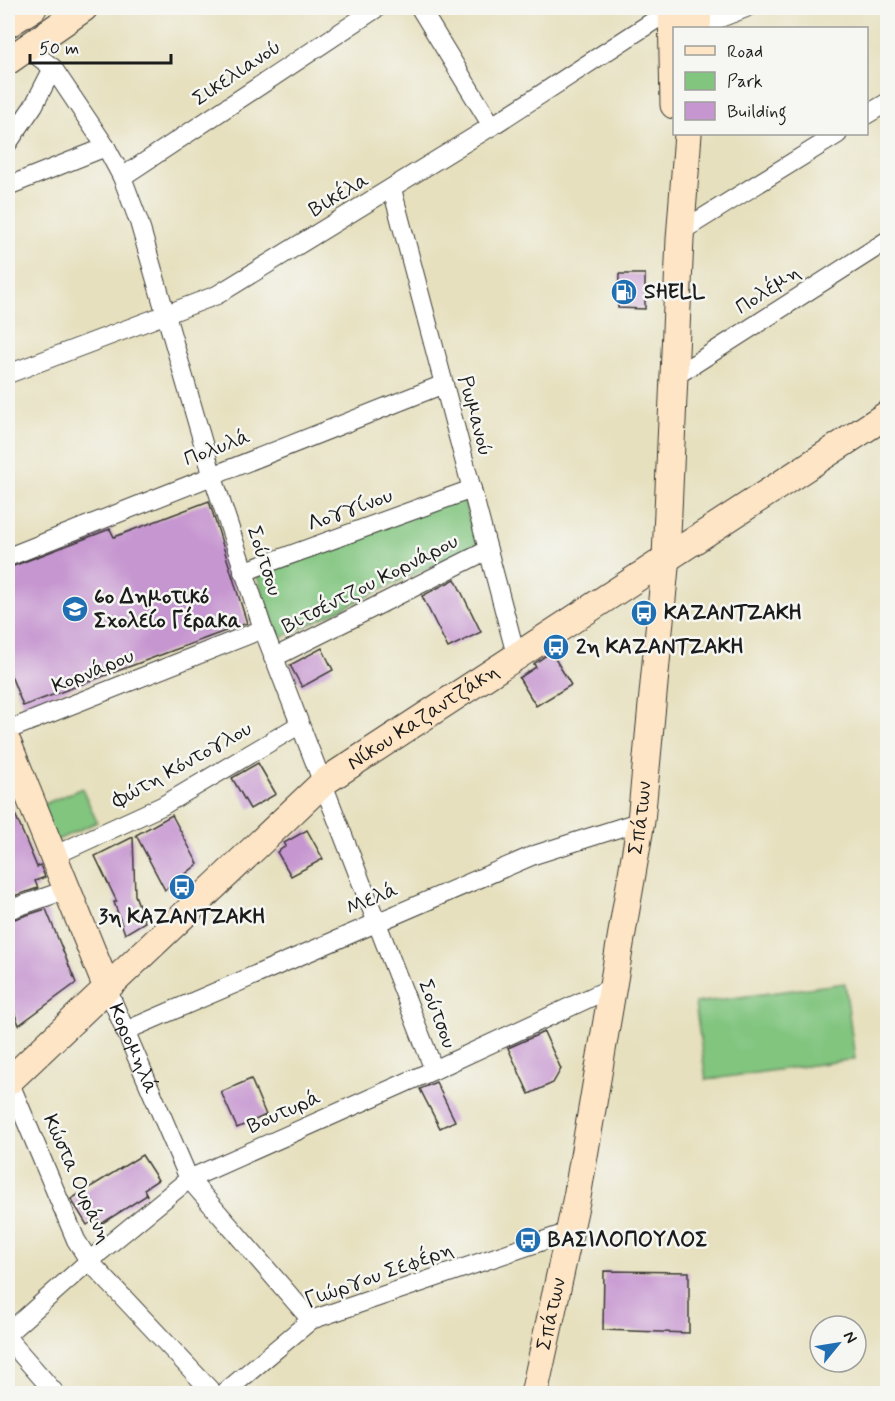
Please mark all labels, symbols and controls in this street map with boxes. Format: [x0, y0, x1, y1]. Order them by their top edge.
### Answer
scale bar [30, 27, 171, 65]
legend [673, 27, 868, 135]
street label: Σικελιανού [187, 33, 287, 113]
text: 50 m [39, 37, 79, 61]
text: Road [727, 40, 763, 64]
text: Park [727, 70, 763, 94]
text: Building [727, 100, 787, 126]
street label: Βικέλα [303, 165, 374, 224]
street label: Πολέμη [730, 258, 806, 321]
fuel station icon: SHELL [609, 277, 639, 307]
place label: SHELL [644, 278, 706, 306]
street label: Ρωμανού [451, 373, 499, 459]
street label: Πολυλά [180, 423, 254, 473]
street label: Λογγίνου [303, 482, 397, 538]
street label: Σούτσου [240, 523, 288, 599]
street label: Βιτσέντζου Κορνάρου [277, 527, 463, 641]
place label: 6ο Δημοτικό Σχολείο Γέρακα [94, 583, 242, 635]
school or university icon: 6ο Δημοτικό Σχολείο Γέρακα [60, 594, 90, 624]
bus stop icon: ΚΑΖΑΝΤΖΑΚΗ [629, 598, 659, 628]
place label: ΚΑΖΑΝΤΖΑΚΗ [664, 599, 802, 627]
bus stop icon: 2η ΚΑΖΑΝΤΖΑΚΗ [541, 632, 571, 662]
place label: 2η ΚΑΖΑΝΤΖΑΚΗ [576, 633, 744, 661]
street label: Κορνάρου [48, 642, 138, 700]
street label: Νίκου Καζαντζάκη [342, 658, 504, 777]
street label: Φώτη Κόντογλου [106, 715, 257, 816]
street label: Σπάτων [622, 780, 659, 857]
bus stop icon: 3η ΚΑΖΑΝΤΖΑΚΗ [167, 872, 197, 902]
street label: Μελά [342, 876, 402, 922]
place label: 3η ΚΑΖΑΝΤΖΑΚΗ [98, 903, 266, 931]
street label: Σούτσου [411, 975, 463, 1053]
street label: Κορομηλά [101, 999, 165, 1098]
street label: Βουτυρά [243, 1083, 325, 1141]
street label: Κώστα Ουράνη [36, 1110, 118, 1248]
bus stop icon: ΒΑΣΙΛΟΠΟΥΛΟΣ [513, 1225, 543, 1255]
place label: ΒΑΣΙΛΟΠΟΥΛΟΣ [548, 1226, 708, 1254]
street label: Γιώργου Σεφέρη [300, 1234, 457, 1315]
street label: Σπάτων [530, 1275, 573, 1353]
north arrow [808, 1314, 868, 1374]
text: N [838, 1327, 861, 1347]

